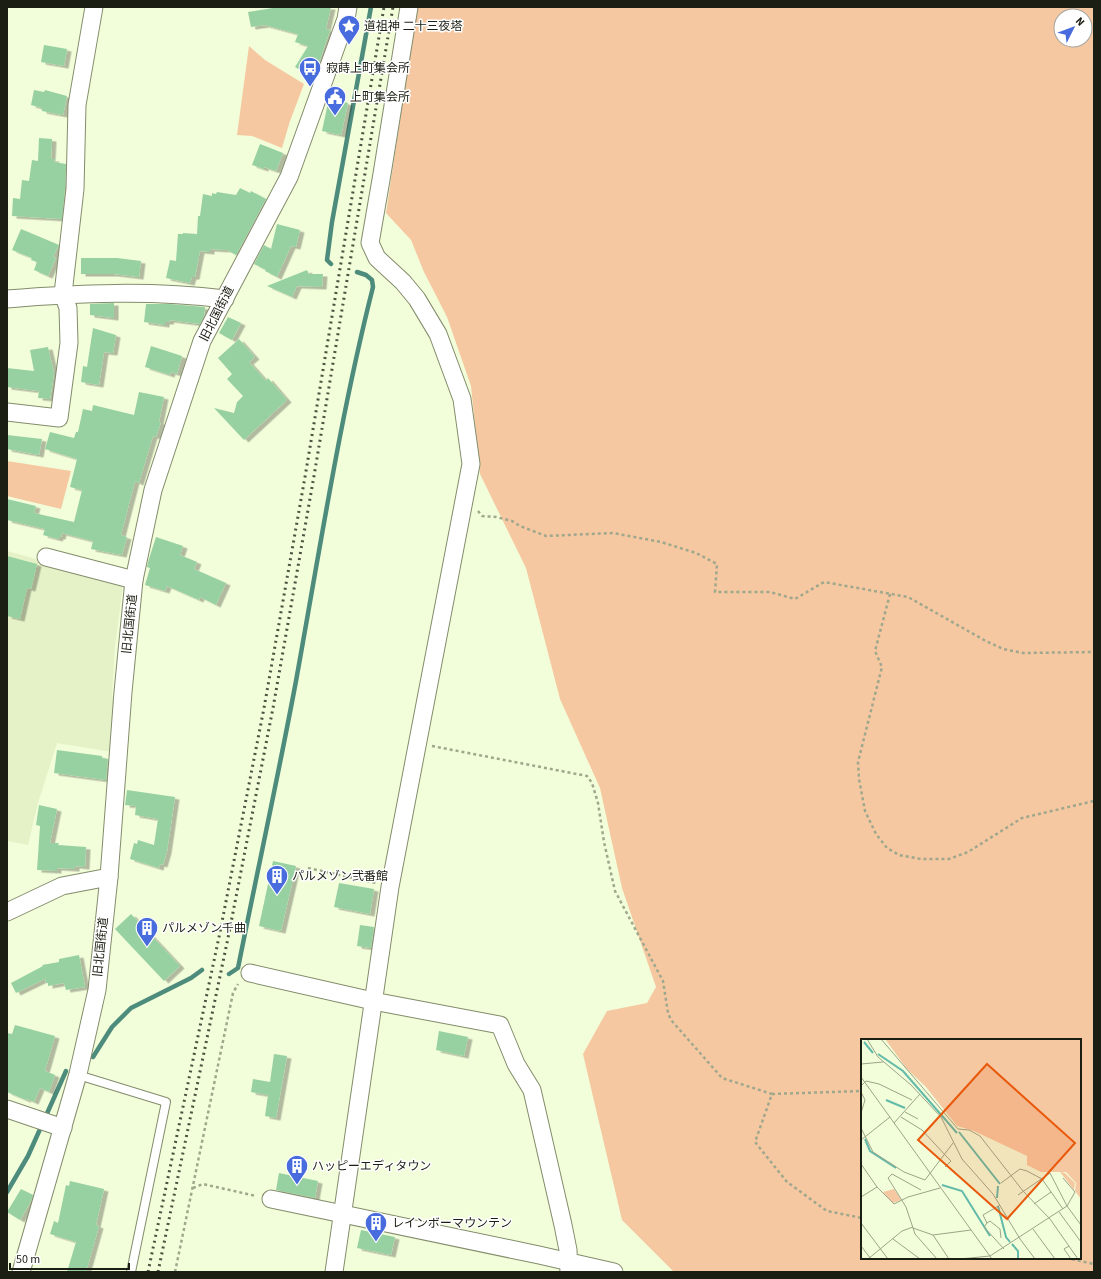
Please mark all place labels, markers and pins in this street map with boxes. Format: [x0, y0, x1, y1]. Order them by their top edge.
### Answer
place icon: 道祖神 二十三夜塔 [336, 13, 362, 46]
place label: 道祖神 二十三夜塔 [364, 18, 462, 35]
bus stop icon: 寂蒔上町集会所 [297, 55, 323, 88]
place label: 寂蒔上町集会所 [326, 60, 410, 77]
public building icon: 上町集会所 [322, 84, 348, 117]
place label: 上町集会所 [350, 89, 410, 106]
building icon: パルメゾン弐番館 [264, 863, 290, 896]
place label: パルメゾン弐番館 [292, 868, 388, 885]
building icon: パルメゾン千曲 [134, 915, 160, 948]
place label: パルメゾン千曲 [162, 920, 246, 937]
building icon: ハッピーエディタウン [284, 1153, 310, 1186]
place label: ハッピーエディタウン [312, 1158, 431, 1175]
building icon: レインボーマウンテン [363, 1210, 389, 1243]
place label: レインボーマウンテン [392, 1215, 512, 1232]

